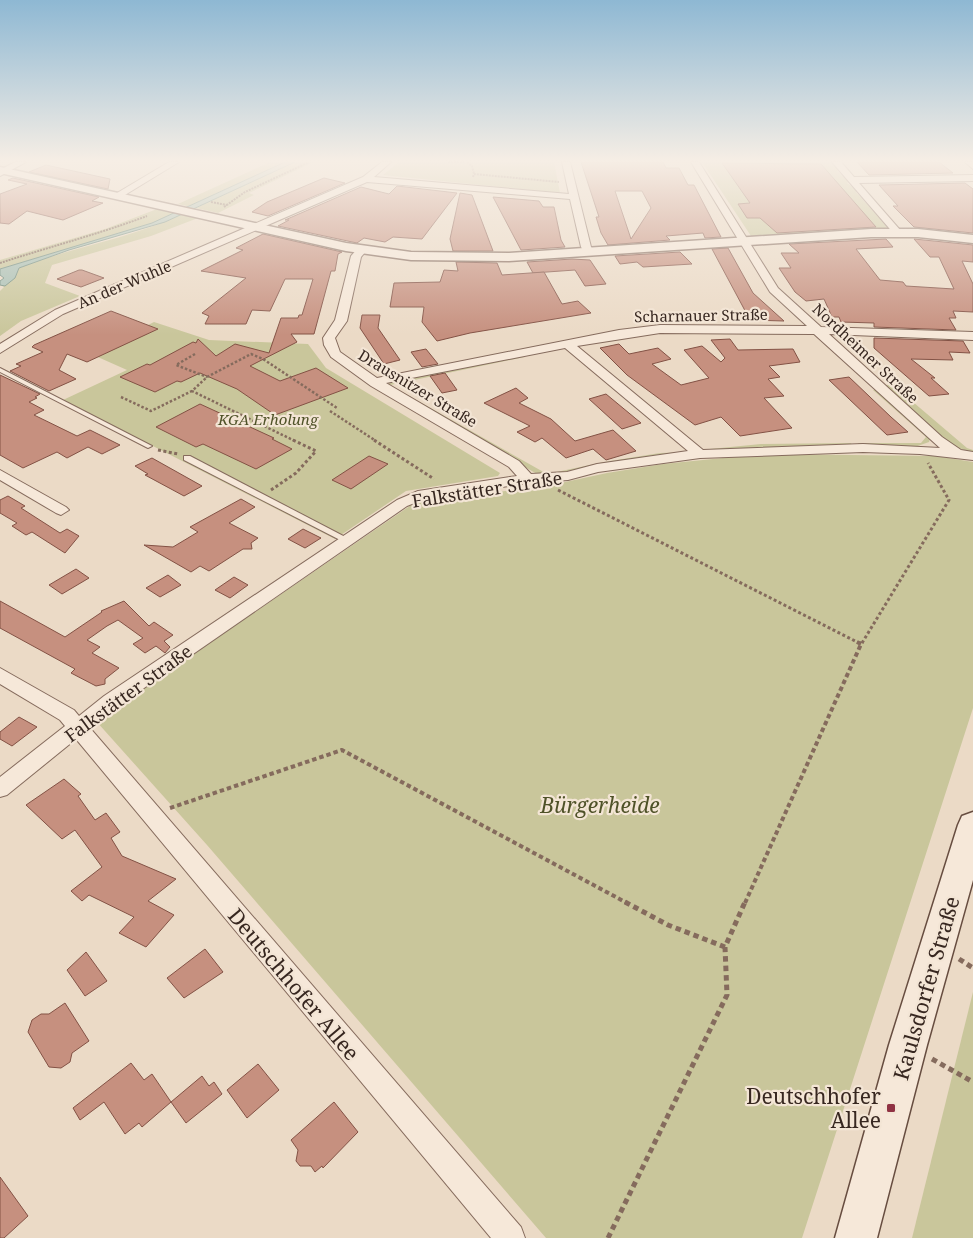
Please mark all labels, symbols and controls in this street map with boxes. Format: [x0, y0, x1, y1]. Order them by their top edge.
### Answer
street label: An der Wuhle [74, 255, 174, 313]
street label: Nordheimer Straße [809, 299, 923, 407]
street label: Scharnauer Straße [634, 304, 768, 326]
street label: Drausnitzer Straße [355, 345, 481, 431]
park label: KGA Erholung [217, 409, 319, 429]
street label: Falkstätter Straße [410, 465, 564, 513]
street label: Falkstätter Straße [60, 639, 196, 747]
park label: Bürgerheide [539, 791, 660, 819]
street label: Kaulsdorfer Straße [886, 893, 966, 1083]
street label: Deutschhofer Allee [222, 902, 366, 1066]
place label: Deutschhofer Allee [746, 1082, 881, 1134]
marker: Deutschhofer Allee [885, 1102, 897, 1114]

